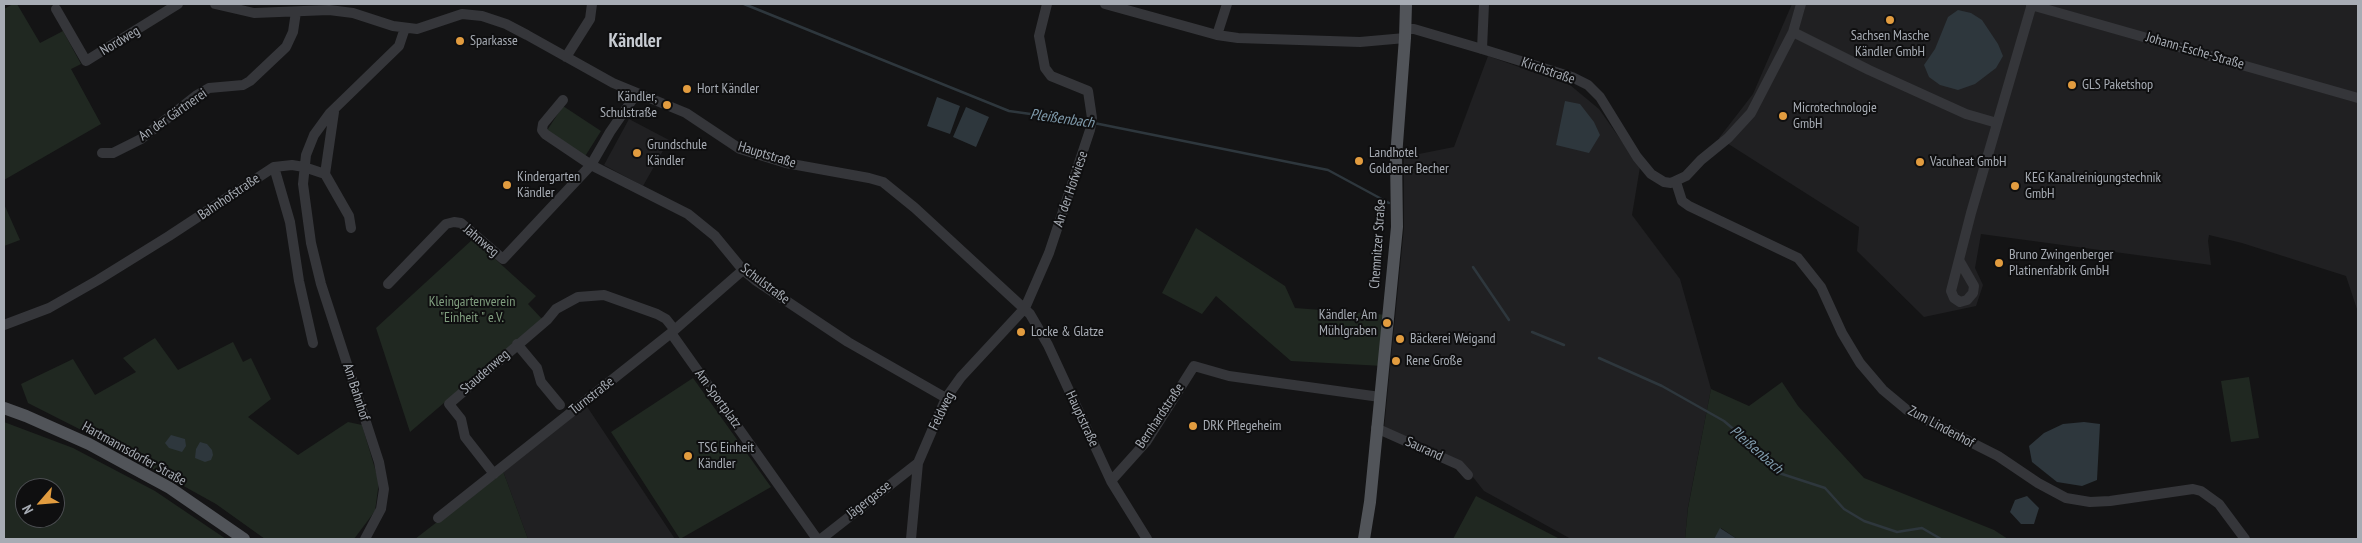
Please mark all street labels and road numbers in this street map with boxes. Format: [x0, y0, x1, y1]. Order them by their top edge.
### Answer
street label: Nordweg [97, 23, 143, 59]
street label: Johann-Esche-Straße [2144, 29, 2246, 73]
street label: Kirchstraße [1519, 54, 1577, 88]
street label: An der Gärtnerei [136, 85, 210, 145]
street label: Hauptstraße [736, 138, 798, 172]
street label: An der Hofwiese [1050, 149, 1092, 229]
street label: Bahnhofstraße [195, 170, 263, 224]
street label: Chemnitzer Straße [1366, 199, 1390, 289]
street label: Jahnweg [460, 221, 502, 261]
street label: Schulstraße [737, 260, 793, 308]
street label: Staudenweg [457, 346, 513, 398]
street label: Am Bahnhof [339, 361, 373, 423]
street label: Am Sportplatz [691, 366, 745, 432]
street label: Turnstraße [566, 373, 618, 419]
street label: Bernhardstraße [1132, 380, 1188, 452]
street label: Hauptstraße [1062, 388, 1102, 450]
street label: Feldweg [926, 389, 958, 433]
street label: Zum Lindenhof [1905, 403, 1977, 451]
street label: Hartmannsdorfer Straße [79, 418, 189, 490]
street label: Saurand [1403, 433, 1445, 465]
street label: Jägergasse [844, 478, 894, 522]

